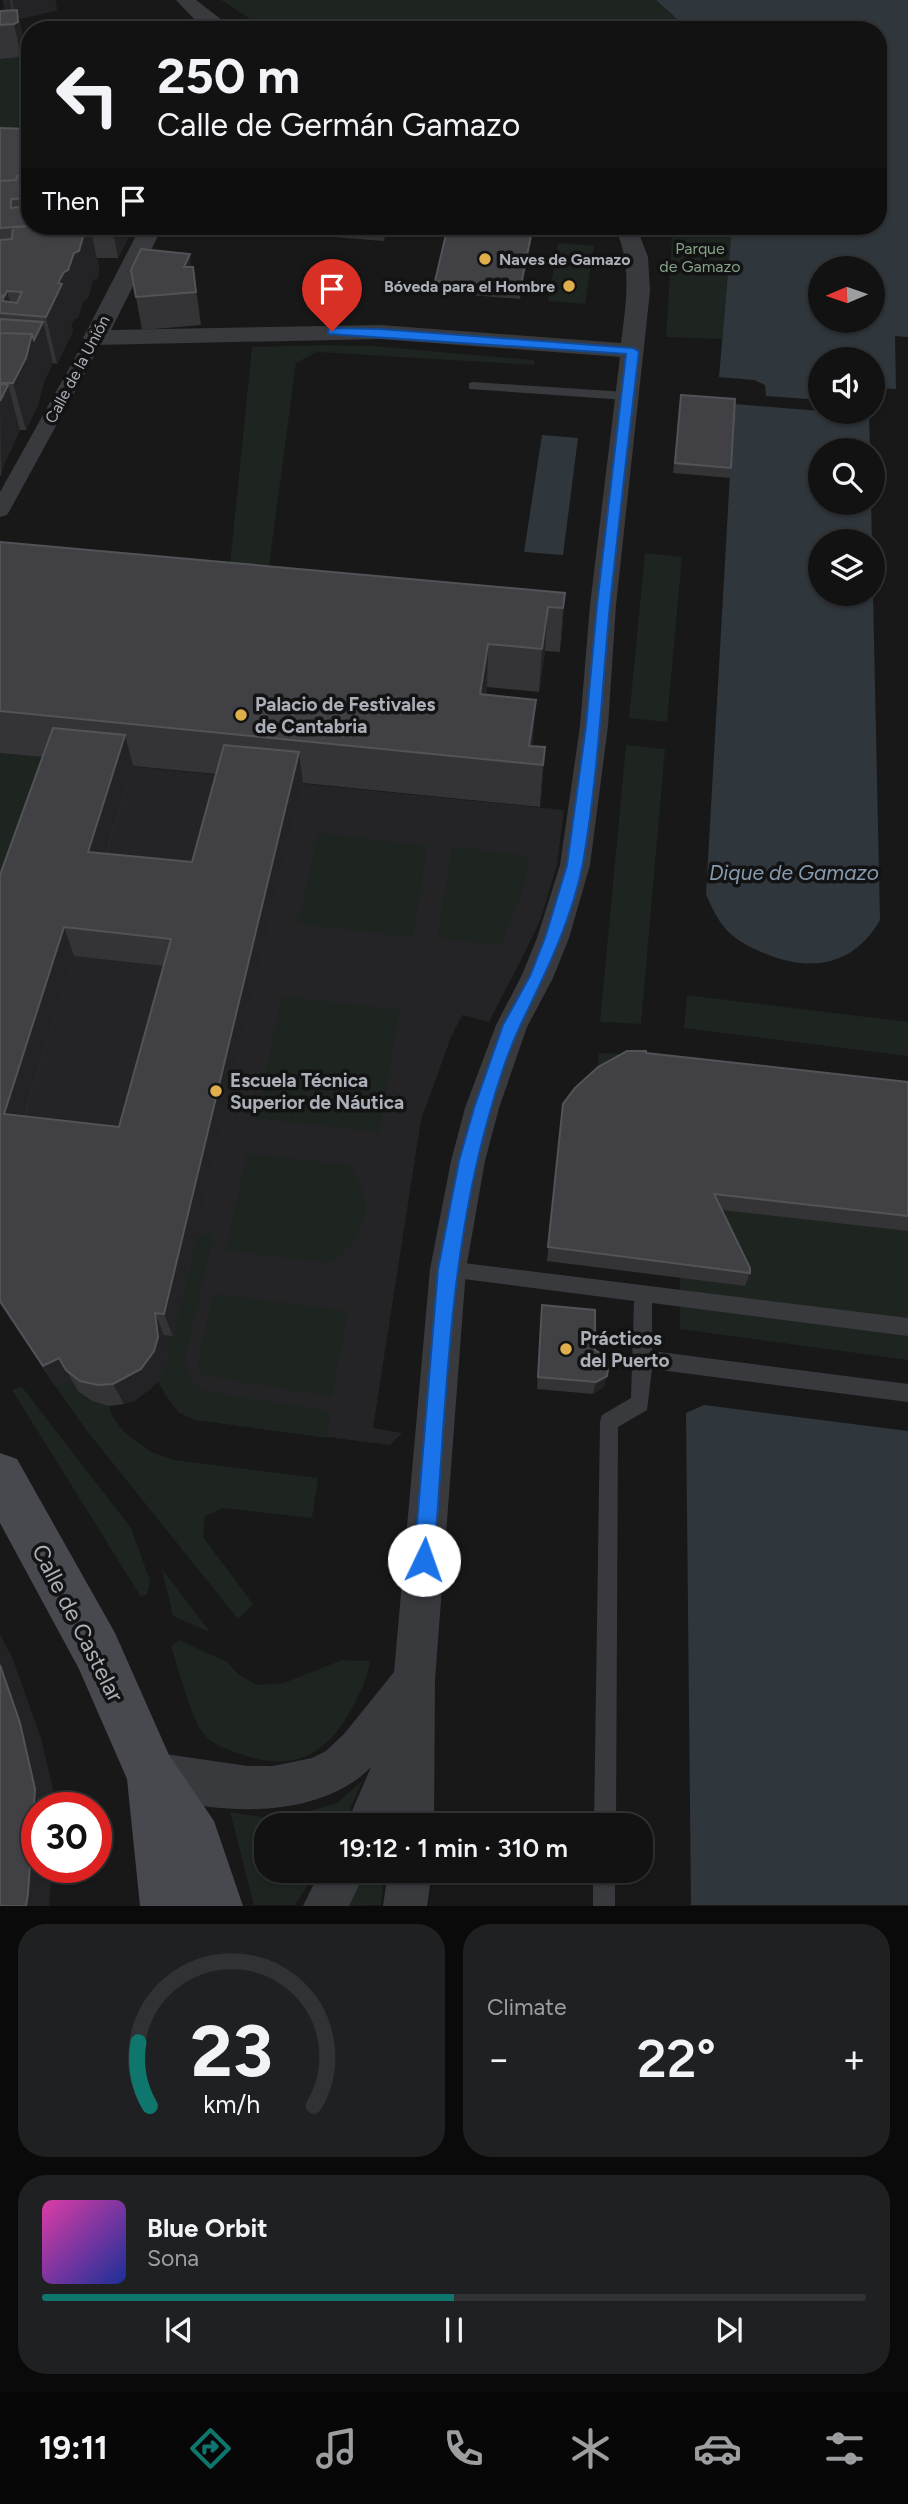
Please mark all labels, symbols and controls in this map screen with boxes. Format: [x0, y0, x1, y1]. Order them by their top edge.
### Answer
text: 250 m [157, 46, 300, 105]
icon: left [42, 49, 133, 140]
text: Calle de Germán Gamazo [157, 106, 520, 144]
icon: arrive [114, 182, 152, 220]
text: Then [42, 185, 100, 217]
park label: Parque de Gamazo [659, 239, 741, 276]
place label: Naves de Gamazo [499, 250, 630, 269]
marker: Naves de Gamazo [477, 251, 493, 267]
north arrow [808, 256, 886, 332]
map controls [808, 256, 885, 606]
pin [302, 259, 362, 331]
icon: arrive [313, 270, 351, 308]
place label: Bóveda para el Hombre [384, 277, 555, 296]
marker: Bóveda para el Hombre [561, 278, 577, 294]
street label: Calle de la Unión [41, 312, 114, 426]
button: sound [808, 347, 885, 424]
button: search [808, 438, 885, 515]
button: layers [808, 529, 885, 606]
place label: Palacio de Festivales de Cantabria [255, 693, 435, 738]
marker: Palacio de Festivales de Cantabria [233, 707, 249, 723]
water label: Dique de Gamazo [709, 860, 879, 885]
place label: Escuela Técnica Superior de Náutica [230, 1069, 404, 1114]
marker: Escuela Técnica Superior de Náutica [208, 1083, 224, 1099]
place label: Prácticos del Puerto [580, 1327, 669, 1372]
marker: Prácticos del Puerto [558, 1341, 574, 1357]
position arrow [387, 1523, 461, 1597]
street label: Calle de Castelar [26, 1539, 130, 1707]
speed limit sign: 30 [21, 1792, 112, 1883]
text: 19:12 · 1 min · 310 m [339, 1832, 568, 1864]
text: Climate [487, 1993, 566, 2021]
text: 23 [190, 2008, 273, 2095]
text: 22° [637, 2028, 716, 2090]
text: − [487, 2036, 511, 2082]
text: + [842, 2036, 866, 2082]
text: km/h [203, 2089, 260, 2119]
text: Blue Orbit [147, 2212, 268, 2244]
text: Sona [147, 2244, 199, 2272]
icon: previous [160, 2311, 198, 2349]
icon: pause [435, 2311, 473, 2349]
icon: next [710, 2311, 748, 2349]
icon: directions [186, 2424, 235, 2473]
icon: music [312, 2424, 361, 2473]
icon: phone [439, 2424, 488, 2473]
icon: climate [566, 2424, 615, 2473]
icon: car [693, 2424, 742, 2473]
icon: filters [820, 2424, 869, 2473]
text: 19:11 [39, 2429, 108, 2467]

